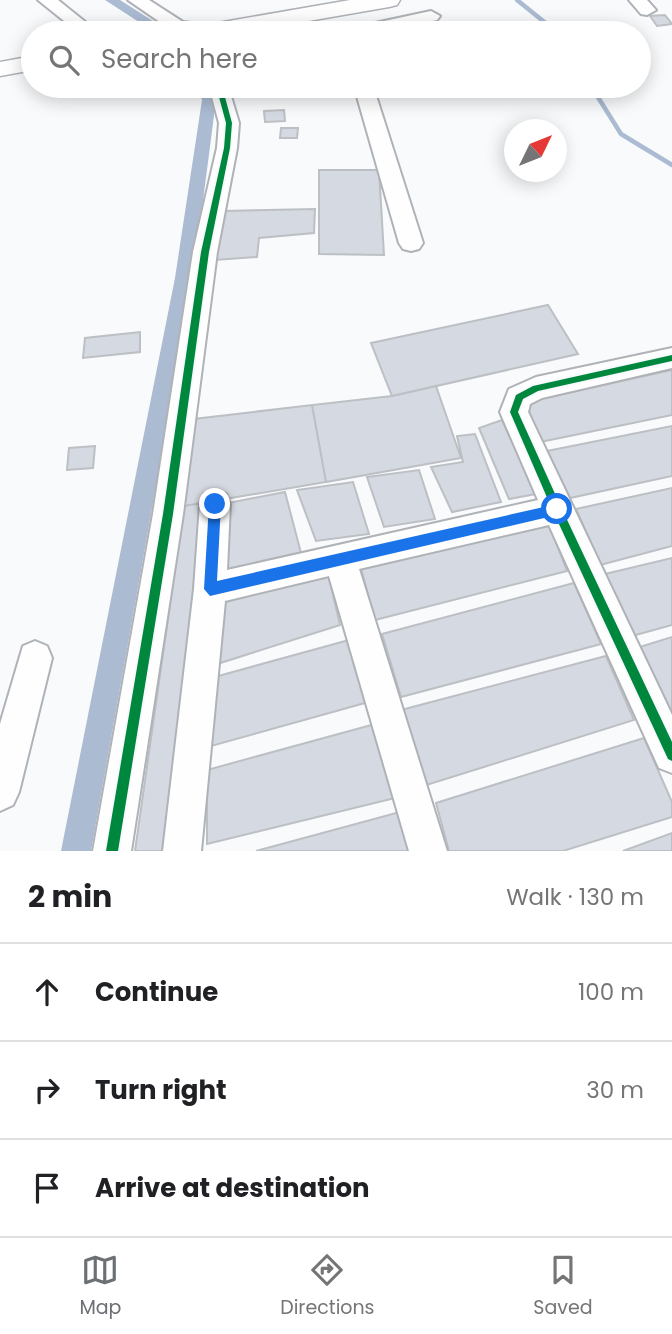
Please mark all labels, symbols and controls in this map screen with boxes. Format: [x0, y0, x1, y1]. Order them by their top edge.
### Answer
search box [21, 21, 651, 98]
icon: search [45, 41, 83, 79]
text: Search here [101, 41, 258, 77]
north arrow [504, 119, 567, 182]
route end [199, 488, 230, 519]
route start [541, 493, 572, 524]
text: 2 min [28, 875, 112, 918]
text: Walk · 130 m [506, 881, 644, 913]
icon: ahead [28, 973, 66, 1011]
text: Continue [95, 974, 218, 1010]
text: 100 m [578, 976, 644, 1008]
icon: right [28, 1071, 66, 1109]
text: Turn right [95, 1072, 227, 1108]
text: 30 m [586, 1074, 644, 1106]
icon: arrive [28, 1169, 66, 1207]
text: Arrive at destination [95, 1170, 370, 1206]
tab: Map [79, 1251, 121, 1322]
tab: Directions [280, 1251, 375, 1322]
tab: Saved [533, 1251, 593, 1322]

